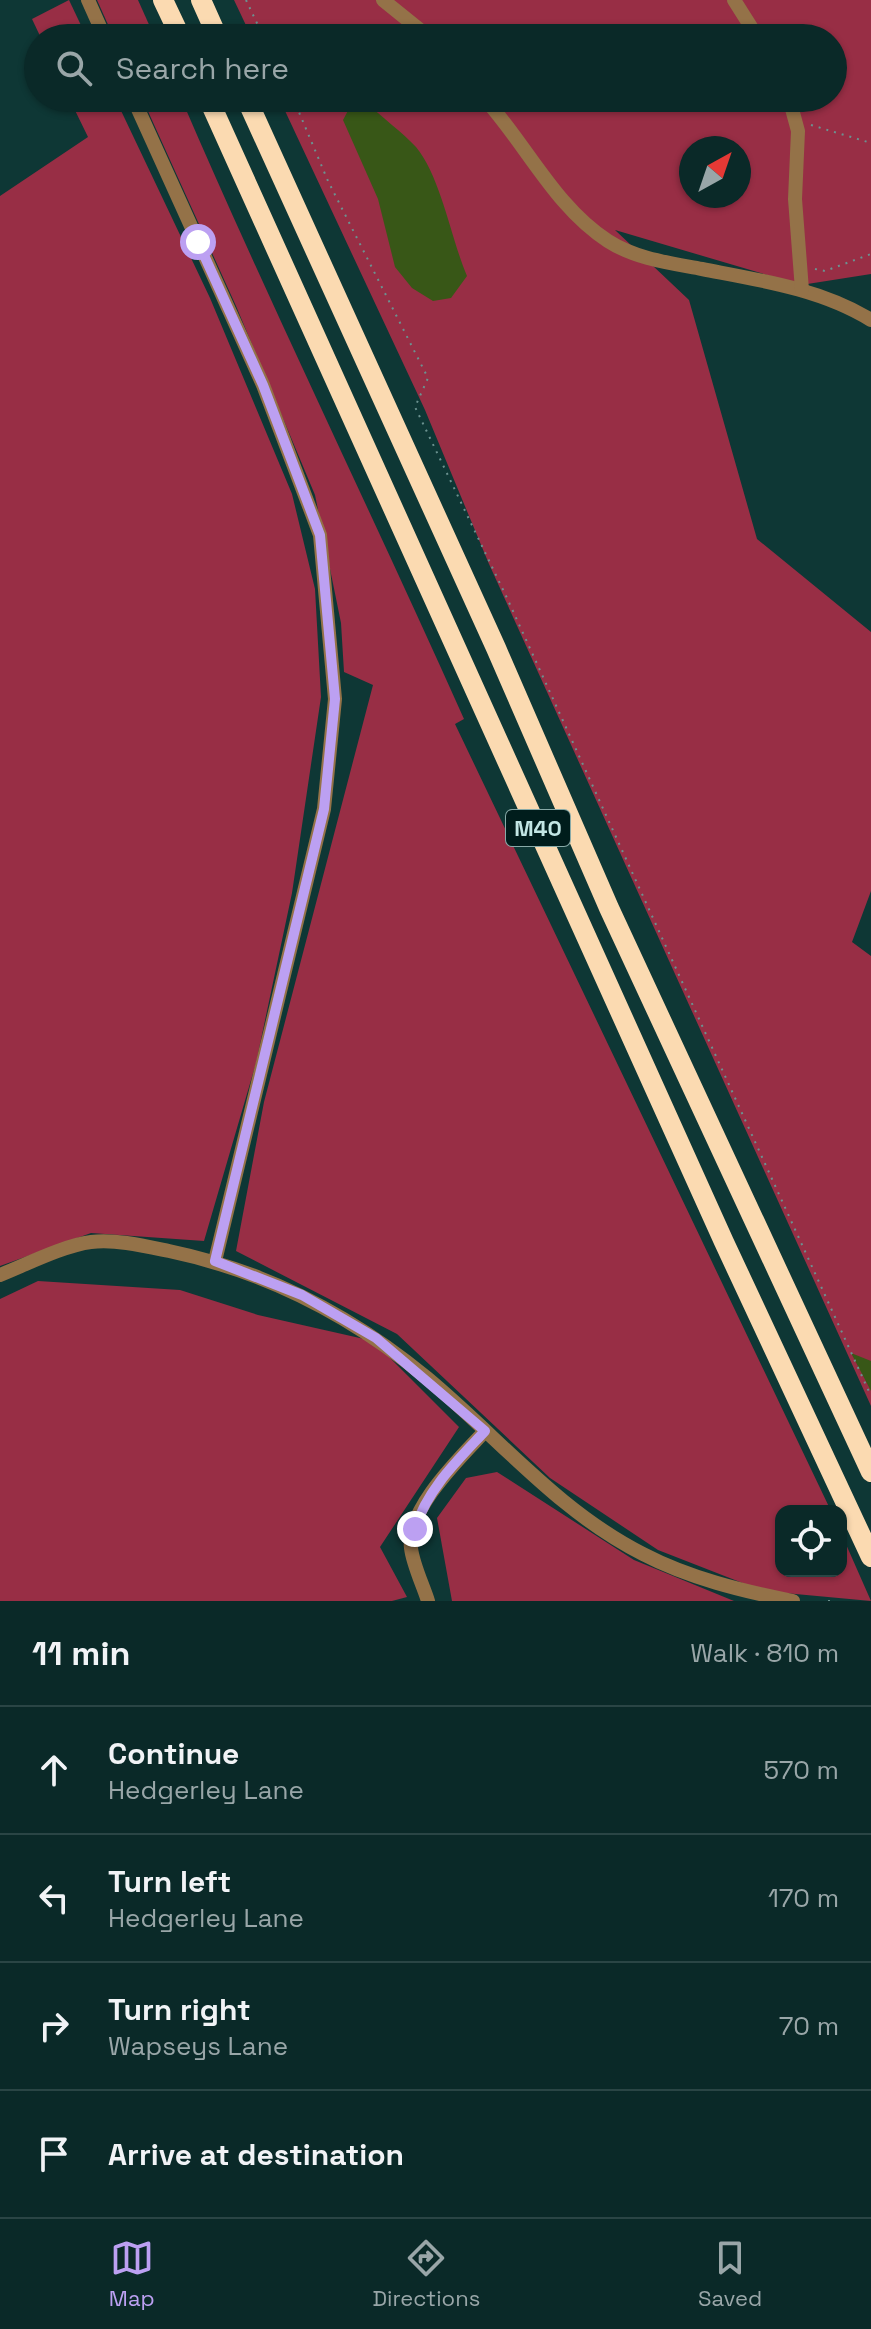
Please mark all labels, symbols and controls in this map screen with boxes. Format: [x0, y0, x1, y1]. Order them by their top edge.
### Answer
search box [24, 24, 847, 112]
icon: search [52, 46, 96, 90]
text: Search here [116, 49, 289, 88]
north arrow [679, 136, 751, 208]
route start [180, 224, 216, 260]
road number: M40 [506, 810, 570, 846]
map controls [775, 1505, 847, 1577]
button: locate [775, 1505, 847, 1577]
route end [397, 1511, 433, 1547]
text: 11 min [32, 1632, 130, 1675]
text: Walk · 810 m [690, 1636, 839, 1670]
text: Continue [108, 1734, 239, 1773]
icon: ahead [32, 1748, 76, 1792]
text: 570 m [764, 1753, 839, 1787]
text: Hedgerley Lane [108, 1773, 304, 1807]
text: Turn left [108, 1862, 231, 1901]
icon: left [32, 1876, 76, 1920]
text: 170 m [768, 1881, 839, 1915]
text: Hedgerley Lane [108, 1901, 304, 1935]
text: Turn right [108, 1990, 251, 2029]
icon: right [32, 2004, 76, 2048]
text: 70 m [779, 2009, 839, 2043]
text: Wapseys Lane [108, 2029, 288, 2063]
icon: arrive [32, 2132, 76, 2176]
text: Arrive at destination [108, 2135, 404, 2174]
tab: Map [109, 2236, 155, 2312]
tab: Directions [372, 2236, 480, 2312]
tab: Saved [698, 2236, 762, 2312]

